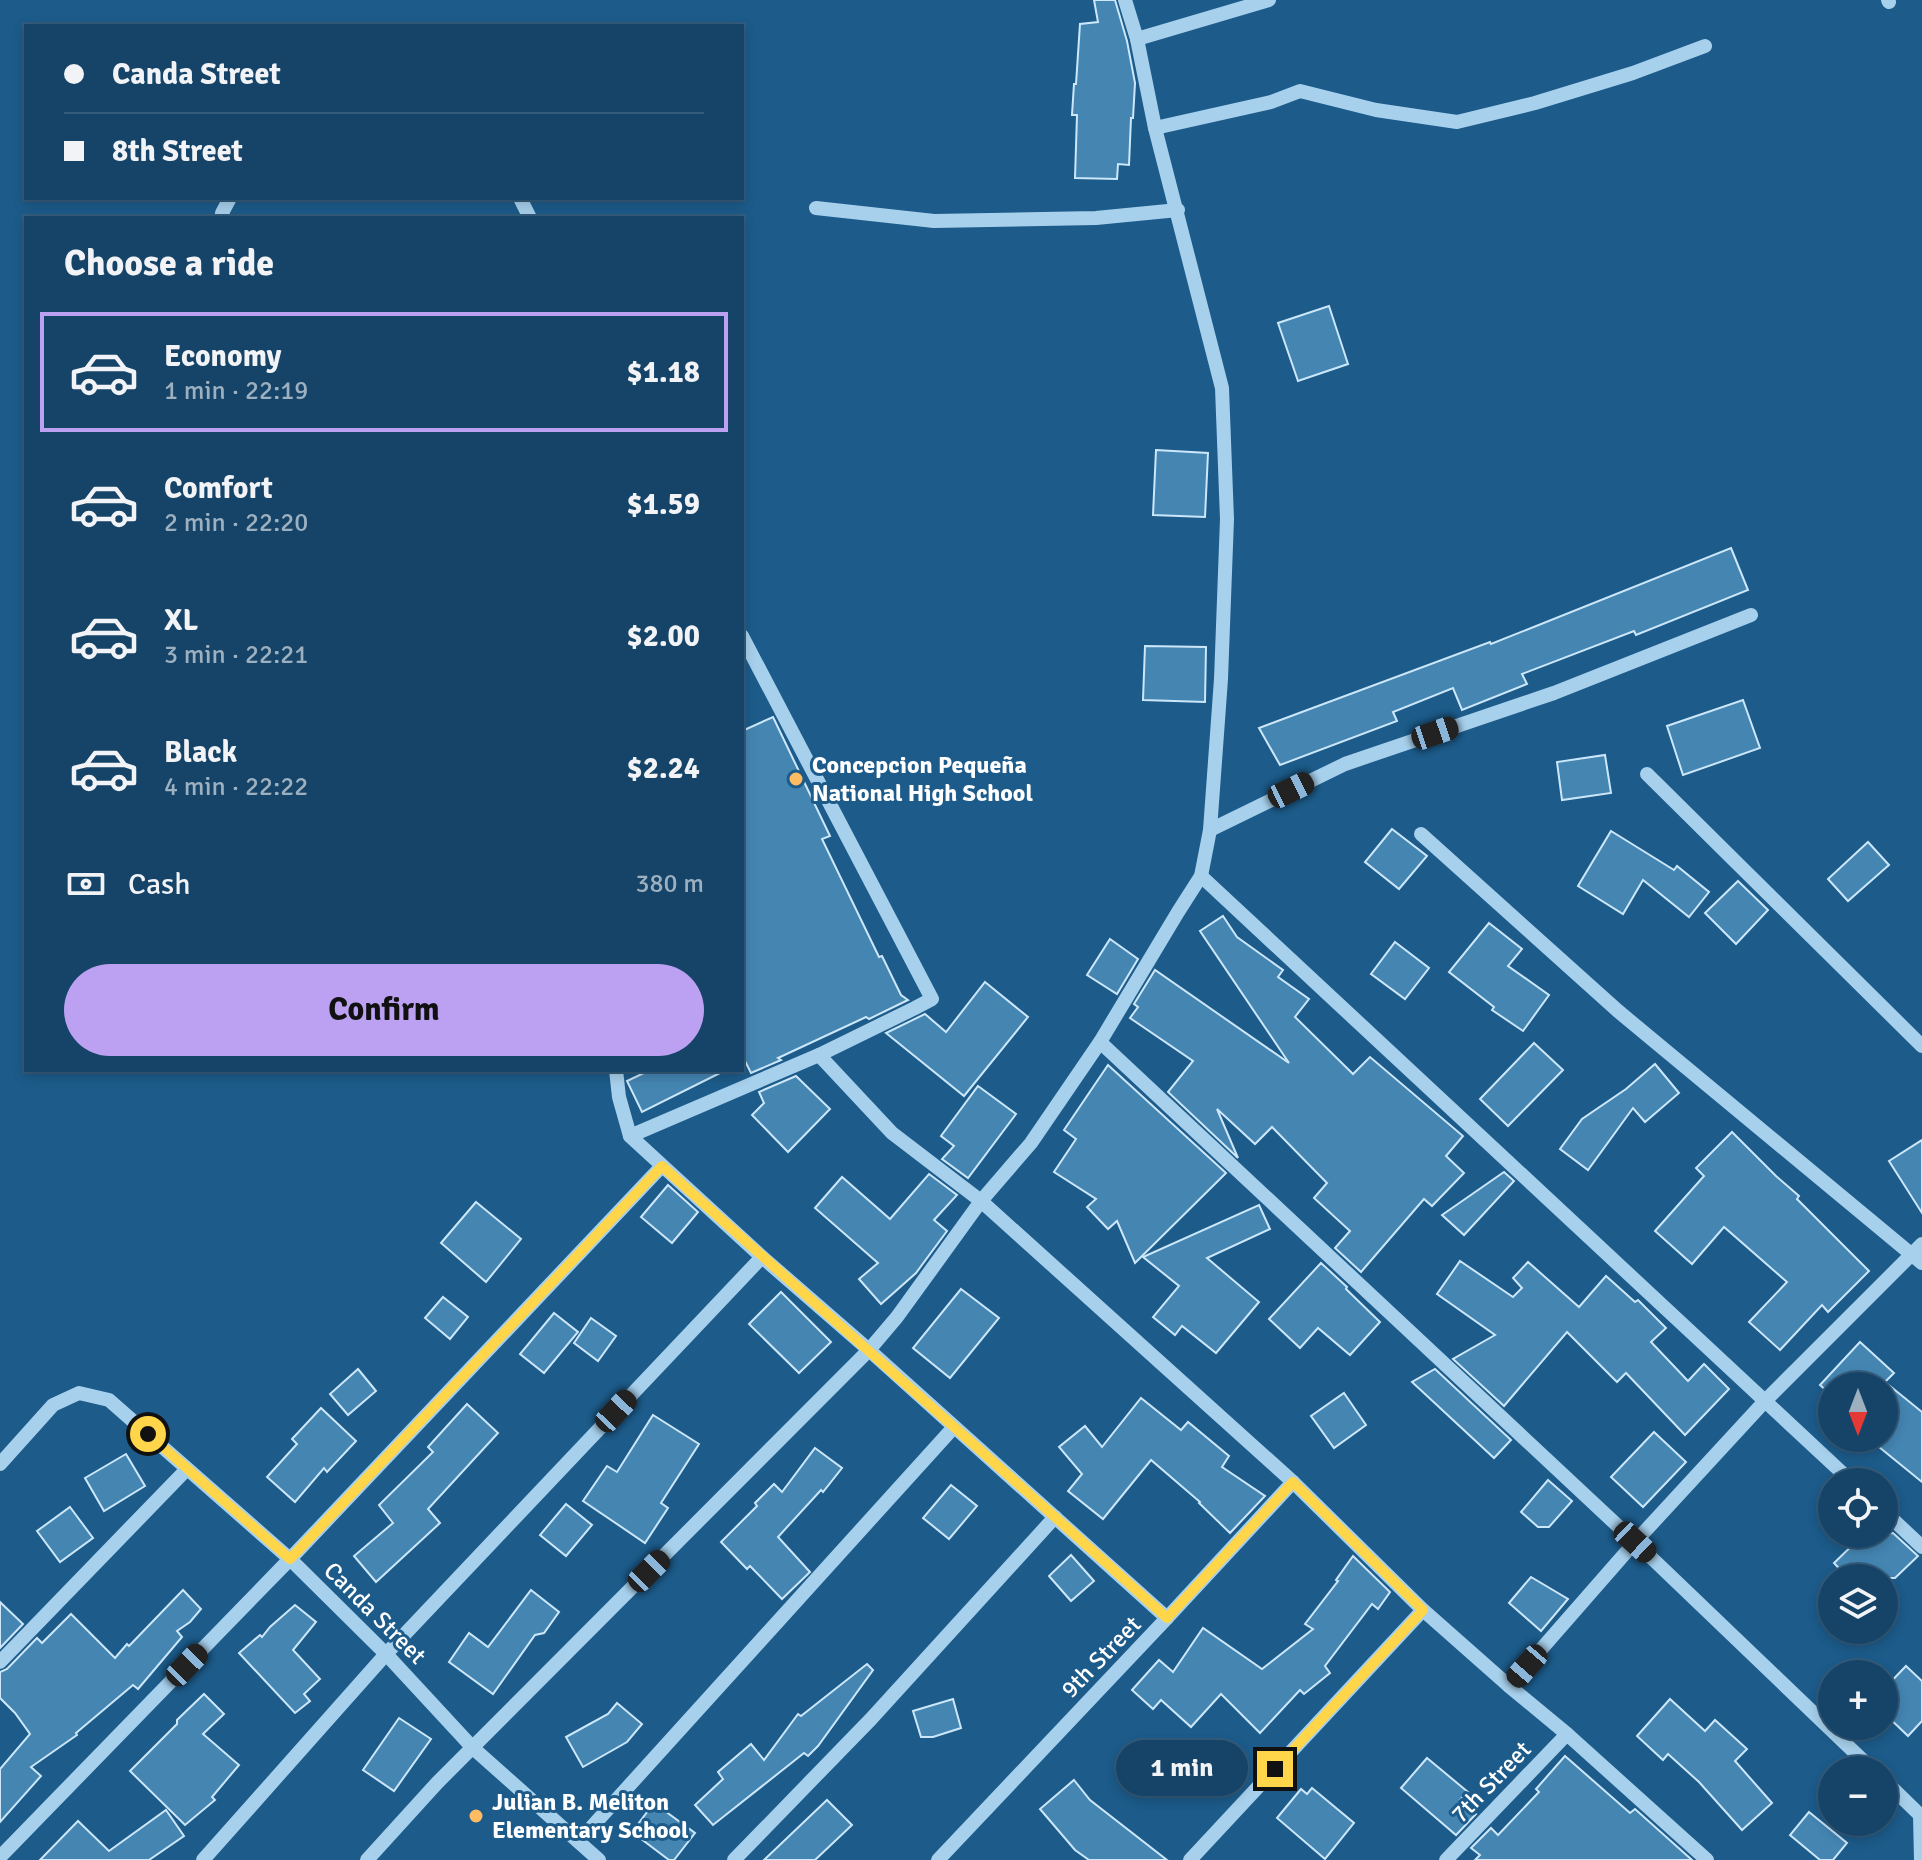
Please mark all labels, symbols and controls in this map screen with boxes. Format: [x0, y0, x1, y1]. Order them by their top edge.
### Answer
text: Canda Street [112, 56, 281, 93]
text: 8th Street [112, 133, 243, 170]
text: Choose a ride [64, 241, 274, 286]
icon: car [68, 336, 140, 408]
text: Economy [164, 338, 281, 375]
text: $1.18 [627, 354, 700, 391]
text: 1 min · 22:19 [164, 375, 308, 407]
icon: car [68, 468, 140, 540]
text: Comfort [164, 470, 273, 507]
text: $1.59 [627, 486, 700, 523]
text: 2 min · 22:20 [164, 507, 308, 539]
icon: car [68, 600, 140, 672]
text: XL [164, 602, 198, 639]
text: $2.00 [627, 618, 700, 655]
text: 3 min · 22:21 [164, 639, 308, 671]
car [1408, 714, 1462, 752]
icon: car [68, 732, 140, 804]
text: Black [164, 734, 237, 771]
text: $2.24 [627, 750, 700, 787]
place label: Concepcion Pequeña National High School [812, 750, 1033, 808]
car [1264, 769, 1318, 811]
marker: Concepcion Pequeña National High School [787, 770, 805, 788]
text: 4 min · 22:22 [164, 771, 308, 803]
icon: cash [64, 862, 108, 906]
text: Cash [128, 866, 191, 903]
text: 380 m [635, 868, 704, 900]
button: Confirm [64, 964, 704, 1056]
north arrow [1818, 1372, 1898, 1452]
map controls [1818, 1372, 1898, 1836]
car [591, 1385, 641, 1437]
route start [130, 1416, 166, 1452]
button: locate [1818, 1468, 1898, 1548]
car [1609, 1517, 1661, 1567]
car [624, 1546, 674, 1596]
street label: Canda Street [318, 1556, 432, 1670]
button: layers [1818, 1564, 1898, 1644]
street label: 9th Street [1055, 1610, 1147, 1704]
car [162, 1639, 212, 1691]
car [1502, 1640, 1552, 1692]
button: + [1818, 1660, 1898, 1740]
street label: 7th Street [1445, 1735, 1537, 1829]
callout: 1 min [1115, 1741, 1247, 1797]
route end [1257, 1751, 1293, 1787]
text: 1 min [1151, 1752, 1213, 1784]
button: − [1818, 1756, 1898, 1836]
place label: Julian B. Meliton Elementary School [492, 1787, 689, 1845]
marker: Julian B. Meliton Elementary School [467, 1807, 485, 1825]

